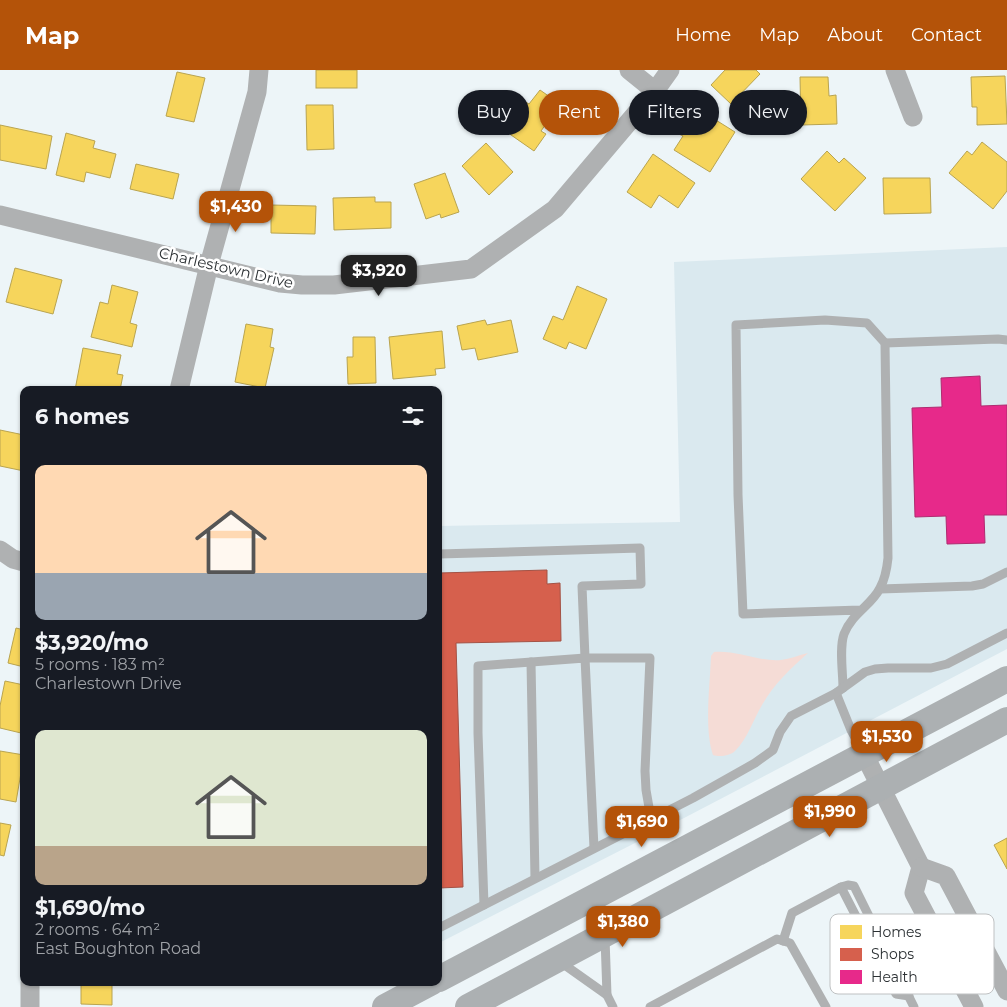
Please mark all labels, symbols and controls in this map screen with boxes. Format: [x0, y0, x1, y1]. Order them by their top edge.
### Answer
text: Map [25, 21, 79, 50]
text: Home [675, 24, 731, 46]
text: Map [759, 24, 799, 46]
text: About [827, 24, 883, 46]
text: Contact [911, 24, 982, 46]
chip: Buy [458, 90, 529, 135]
chip: Rent [539, 90, 619, 135]
chip: Filters [629, 90, 719, 135]
chip: New [729, 90, 807, 135]
pin: $1,430 [195, 190, 277, 233]
text: $1,430 [210, 197, 262, 216]
street label: Charlestown Drive [157, 243, 295, 292]
pin: $3,920 [338, 254, 420, 297]
text: $3,920 [352, 261, 406, 280]
icon: filters [399, 402, 427, 430]
text: 6 homes [35, 404, 129, 429]
icon: home [186, 497, 276, 587]
text: $3,920/mo [35, 630, 149, 655]
text: 5 rooms · 183 m² [35, 655, 165, 674]
text: Charlestown Drive [35, 674, 182, 693]
pin: $1,530 [846, 720, 928, 763]
text: $1,530 [862, 727, 912, 746]
icon: home [186, 762, 276, 852]
pin: $1,990 [789, 796, 871, 838]
text: $1,990 [804, 802, 856, 821]
pin: $1,690 [601, 806, 683, 848]
text: $1,690 [616, 812, 668, 831]
text: $1,690/mo [35, 895, 145, 920]
pin: $1,380 [582, 906, 664, 948]
text: $1,380 [597, 912, 649, 931]
legend [830, 914, 994, 994]
text: 2 rooms · 64 m² [35, 920, 160, 939]
text: Homes [871, 923, 921, 941]
text: East Boughton Road [35, 939, 201, 958]
text: Shops [871, 945, 914, 963]
text: Health [871, 968, 918, 986]

